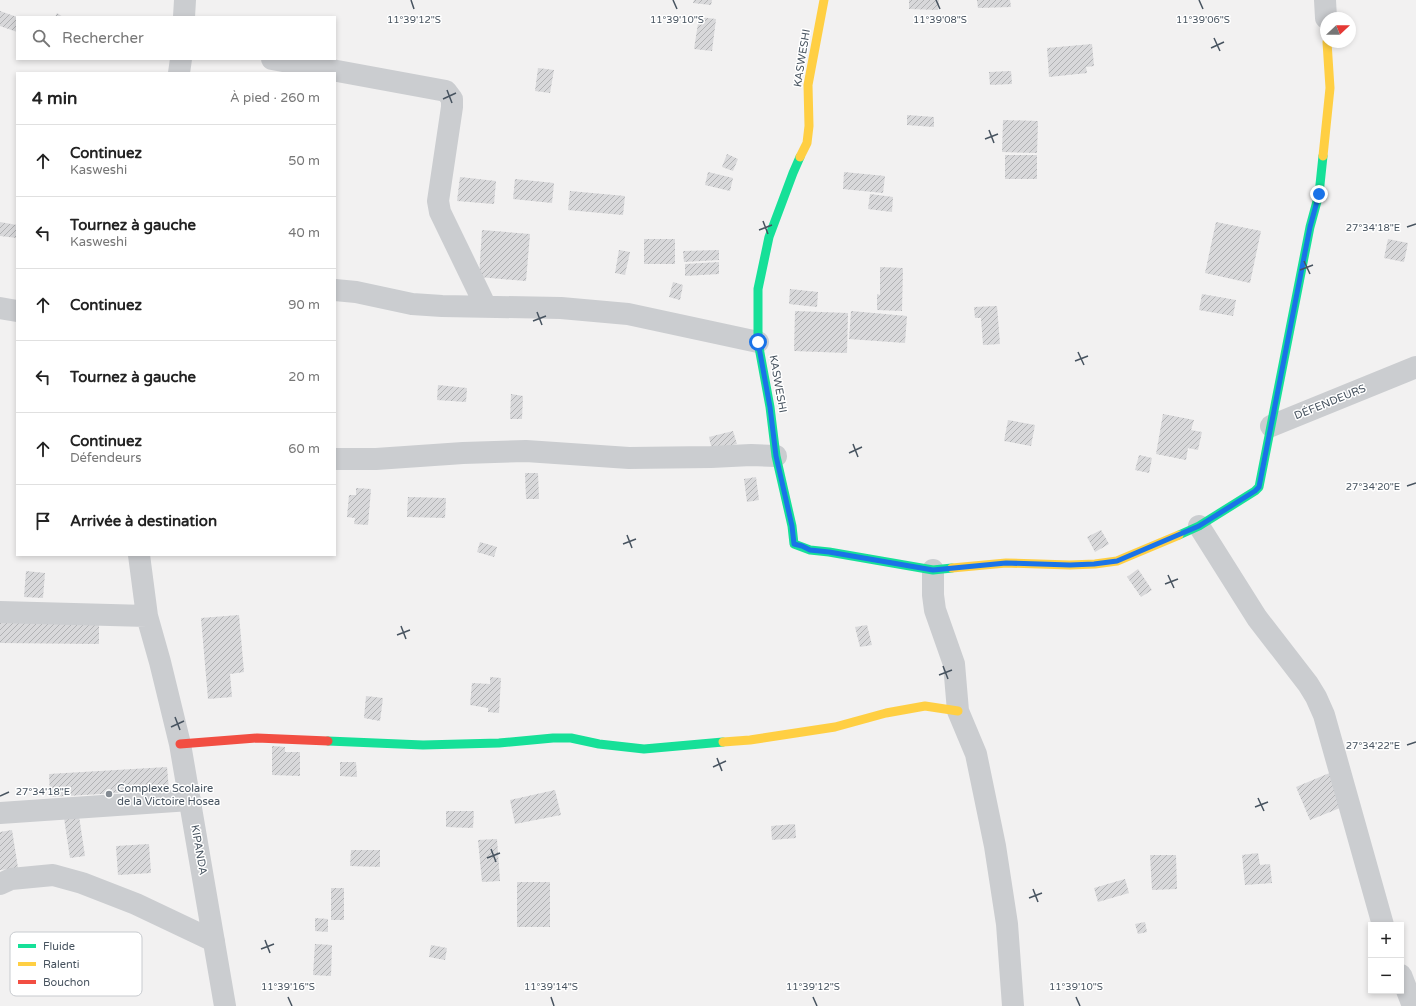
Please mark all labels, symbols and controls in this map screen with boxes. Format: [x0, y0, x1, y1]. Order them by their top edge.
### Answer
north arrow [1320, 12, 1356, 48]
text: 11°39'12"S [387, 14, 441, 26]
text: 11°39'10"S [650, 14, 704, 26]
text: 11°39'08"S [913, 14, 967, 26]
text: 11°39'06"S [1176, 14, 1230, 26]
search box [16, 16, 336, 60]
icon: search [30, 27, 52, 49]
street label: KASWESHI [791, 28, 813, 88]
text: Rechercher [62, 29, 144, 47]
text: 4 min [32, 88, 77, 109]
text: À pied · 260 m [230, 90, 320, 106]
text: Continuez [70, 144, 142, 162]
icon: ahead [32, 150, 54, 172]
text: 50 m [288, 153, 320, 169]
text: Kasweshi [70, 162, 127, 178]
route end [1310, 185, 1328, 203]
text: Tournez à gauche [70, 216, 196, 234]
icon: left [32, 222, 54, 244]
text: 27°34'18"E [1346, 222, 1400, 234]
text: 40 m [288, 225, 320, 241]
text: Kasweshi [70, 234, 127, 250]
icon: ahead [32, 294, 54, 316]
text: Continuez [70, 296, 142, 314]
text: 90 m [288, 297, 320, 313]
route start [749, 333, 767, 351]
street label: KASWESHI [767, 354, 789, 414]
icon: left [32, 366, 54, 388]
text: Tournez à gauche [70, 368, 196, 386]
text: 20 m [288, 369, 320, 385]
street label: DÉFENDEURS [1292, 381, 1368, 422]
text: Continuez [70, 432, 142, 450]
icon: ahead [32, 438, 54, 460]
text: 60 m [288, 441, 320, 457]
text: Défendeurs [70, 450, 141, 466]
text: 27°34'20"E [1346, 481, 1400, 493]
icon: arrive [32, 510, 54, 532]
text: Arrivée à destination [70, 512, 217, 530]
text: 27°34'22"E [1346, 740, 1400, 752]
place label: Complexe Scolaire de la Victoire Hosea [117, 782, 220, 808]
text: 27°34'18"E [16, 786, 70, 798]
marker: Complexe Scolaire de la Victoire Hosea [104, 789, 114, 799]
street label: KIPANDA [188, 824, 210, 876]
map controls [1368, 922, 1404, 994]
button: + [1368, 922, 1404, 958]
legend [10, 932, 142, 996]
text: Fluide [43, 940, 75, 953]
text: Ralenti [43, 958, 80, 971]
button: − [1368, 958, 1404, 994]
text: Bouchon [43, 976, 90, 989]
text: 11°39'16"S [261, 981, 315, 993]
text: 11°39'14"S [524, 981, 578, 993]
text: 11°39'12"S [786, 981, 840, 993]
text: 11°39'10"S [1049, 981, 1103, 993]

